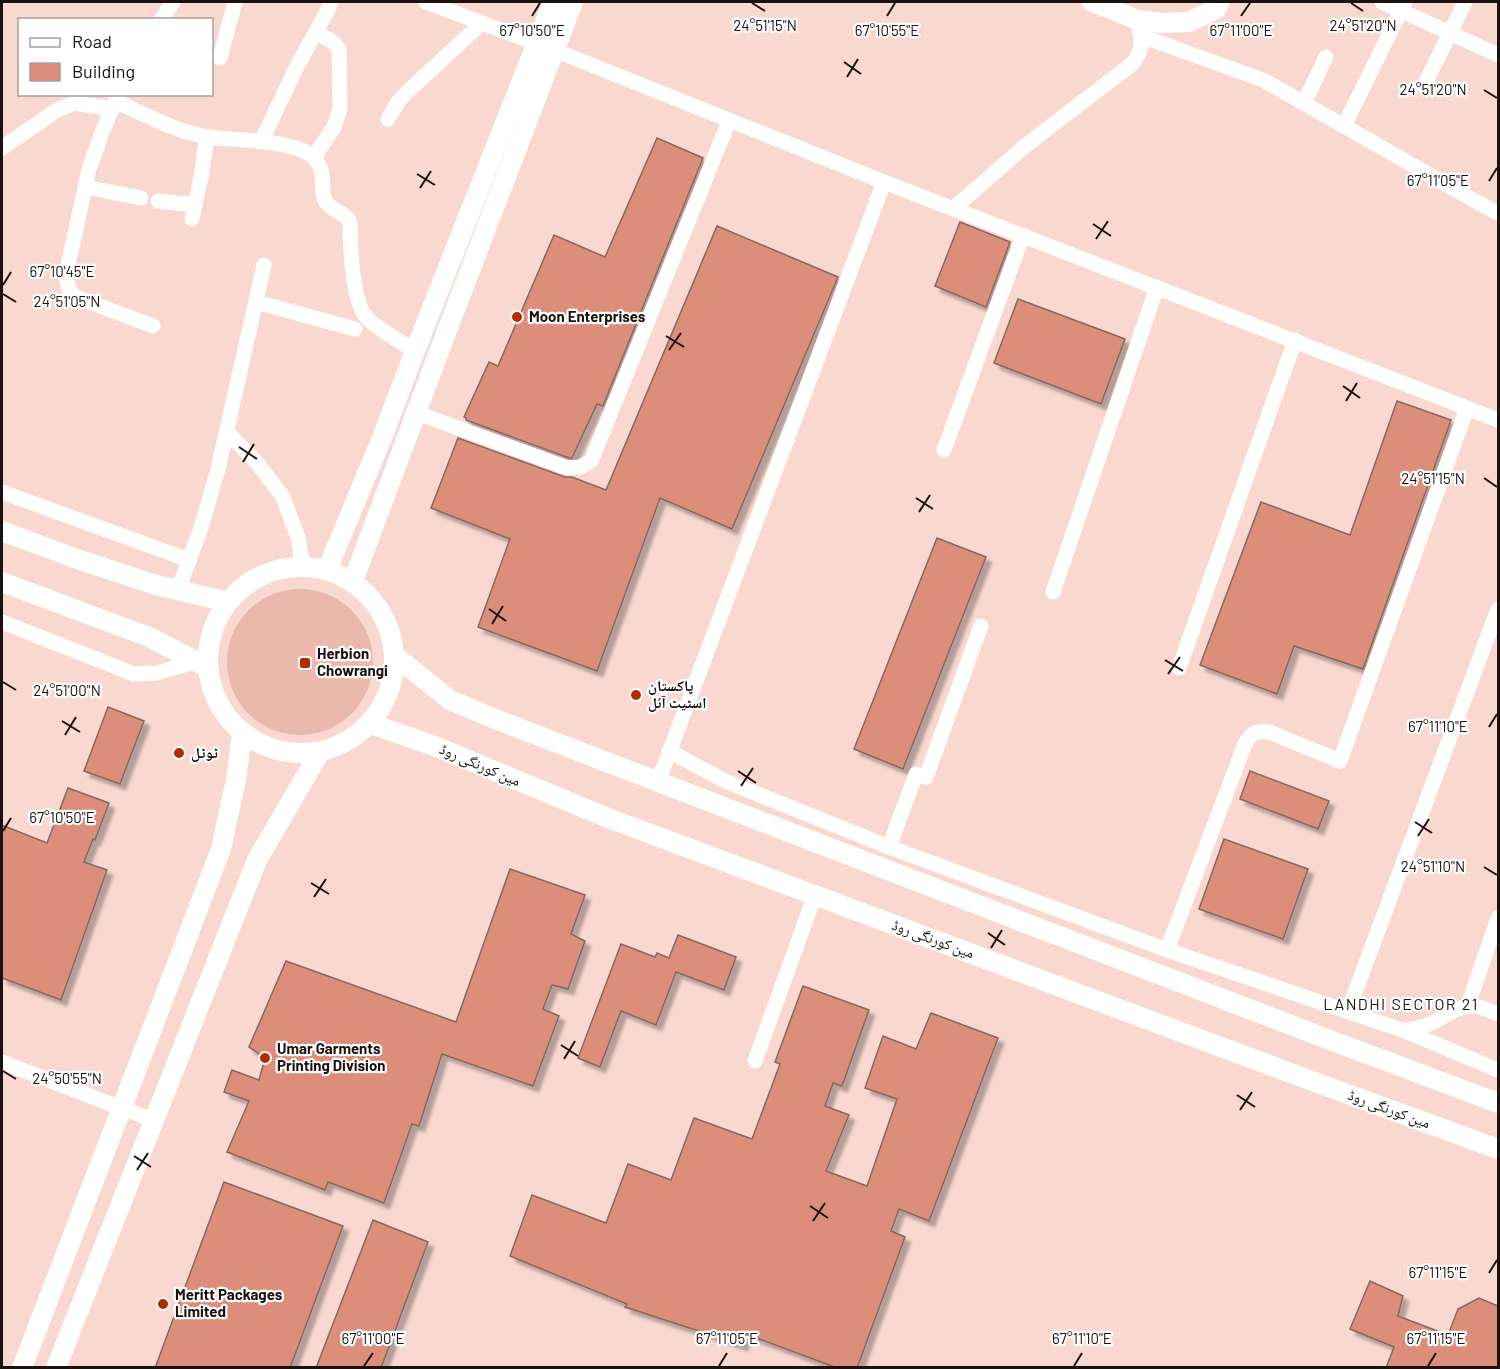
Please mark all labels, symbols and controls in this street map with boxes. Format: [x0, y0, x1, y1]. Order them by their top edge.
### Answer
text: 24°51'15"N [733, 16, 797, 34]
text: 24°51'20"N [1329, 16, 1397, 34]
legend [18, 18, 213, 96]
text: 67°10'50"E [499, 21, 565, 39]
text: 67°10'55"E [855, 21, 919, 39]
text: 67°11'00"E [1209, 21, 1273, 39]
text: Road [72, 30, 112, 52]
text: Building [72, 60, 135, 82]
text: 24°51'20"N [1399, 80, 1467, 98]
text: 67°11'05"E [1407, 171, 1469, 189]
text: 67°10'45"E [29, 262, 95, 280]
text: 24°51'05"N [34, 292, 100, 310]
place label: Moon Enterprises [529, 307, 646, 325]
marker: Moon Enterprises [510, 310, 524, 324]
text: 24°51'15"N [1401, 469, 1465, 487]
place label: Herbion Chowrangi [317, 644, 388, 679]
marker: Herbion Chowrangi [298, 656, 312, 670]
place label: پاکستان اسٹیٹ آئل [648, 676, 706, 712]
text: 24°51'00"N [33, 681, 101, 699]
marker: پاکستان اسٹیٹ آئل [629, 688, 643, 702]
text: 67°11'10"E [1408, 717, 1468, 735]
street label: مین کورنگی روڈ [436, 739, 524, 791]
place label: ٹوٹل [191, 743, 218, 762]
marker: ٹوٹل [172, 746, 186, 760]
text: 67°10'50"E [29, 808, 95, 826]
text: 24°51'10"N [1401, 857, 1465, 875]
street label: مین کورنگی روڈ [889, 915, 977, 963]
district label: LANDHI SECTOR 21 [1323, 994, 1479, 1013]
place label: Umar Garments Printing Division [277, 1039, 385, 1074]
marker: Umar Garments Printing Division [258, 1051, 272, 1065]
text: 24°50'55"N [32, 1069, 102, 1087]
street label: مین کورنگی روڈ [1345, 1085, 1433, 1133]
text: 67°11'15"E [1408, 1263, 1468, 1281]
place label: Meritt Packages Limited [175, 1285, 283, 1320]
marker: Meritt Packages Limited [156, 1297, 170, 1311]
text: 67°11'00"E [341, 1329, 405, 1347]
text: 67°11'05"E [696, 1329, 758, 1347]
text: 67°11'10"E [1052, 1329, 1112, 1347]
text: 67°11'15"E [1406, 1329, 1466, 1347]

